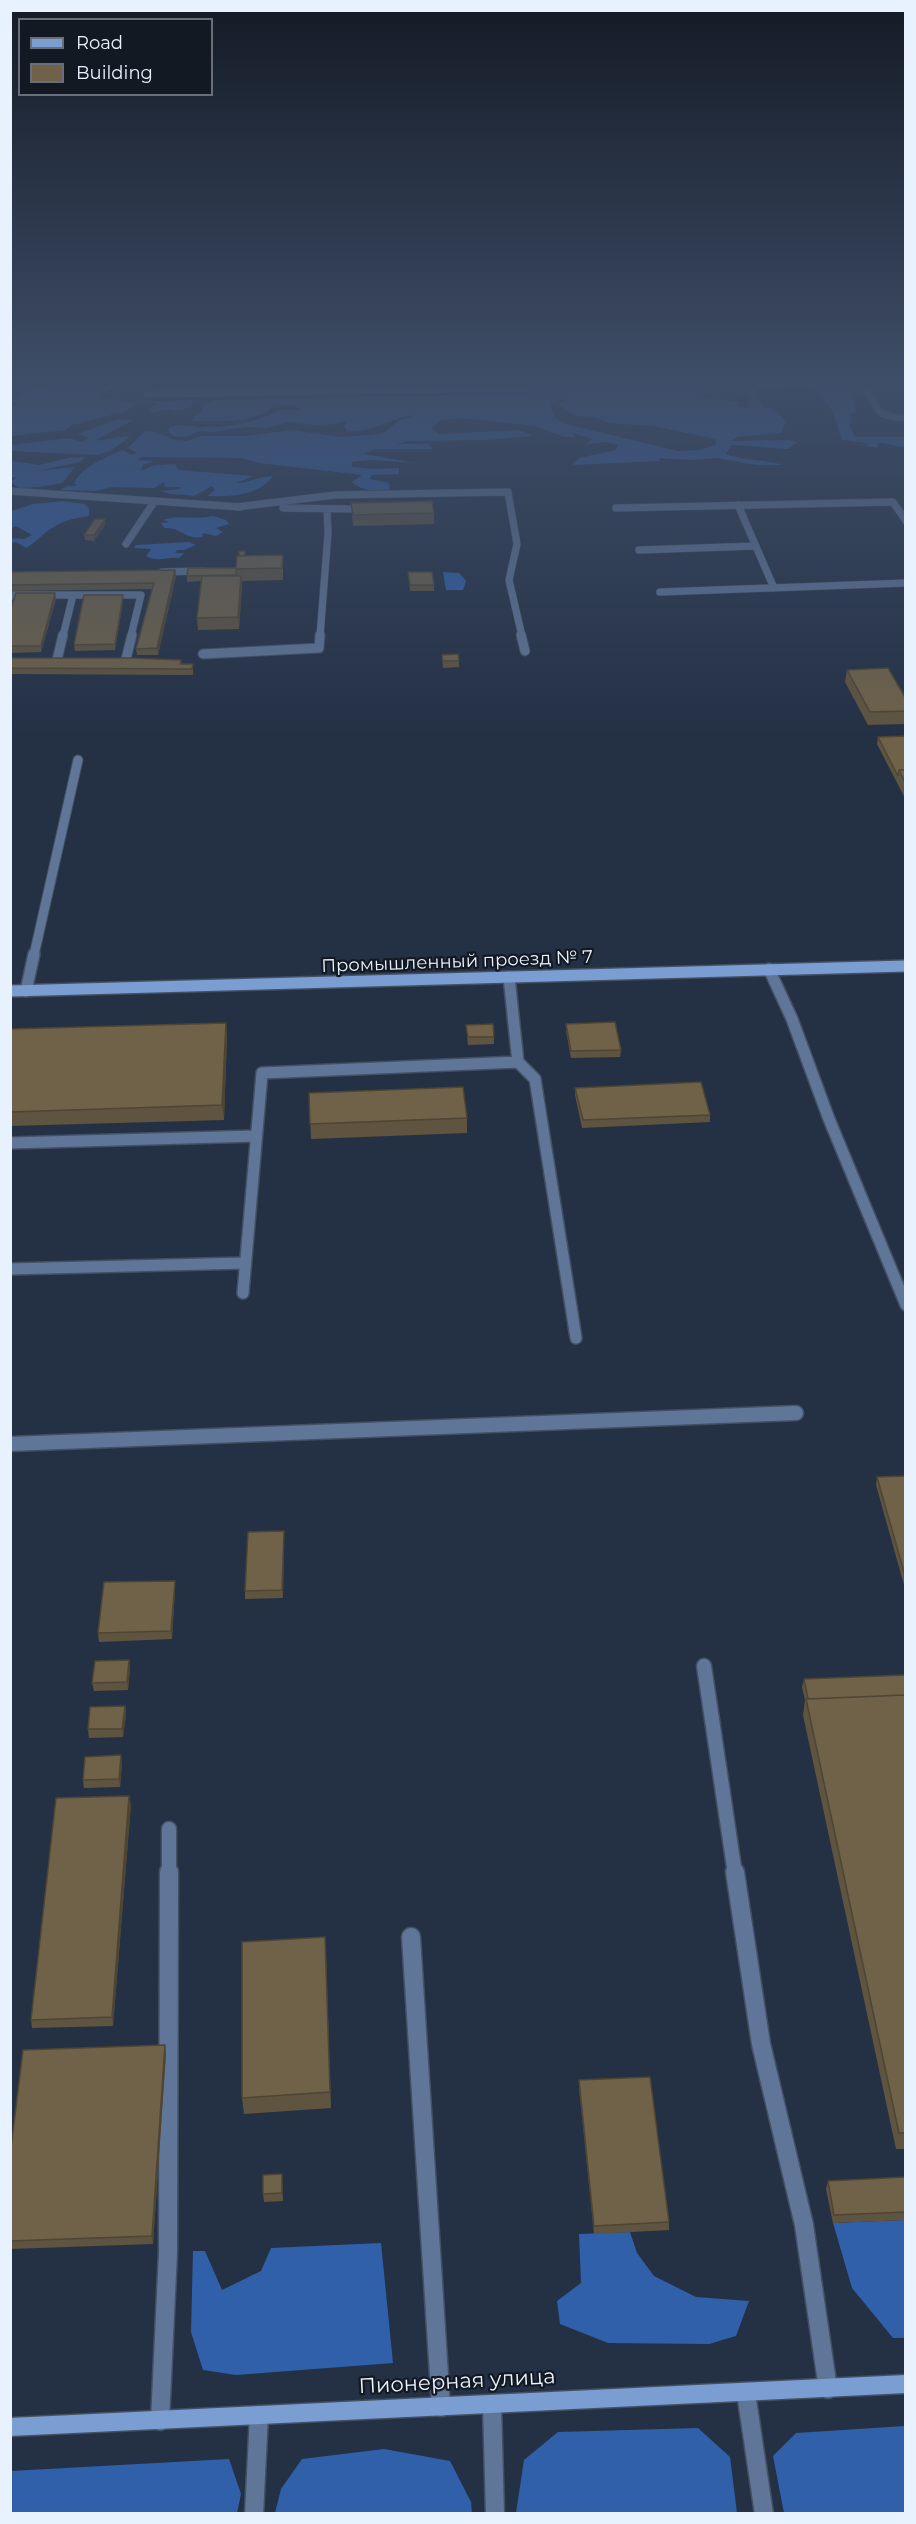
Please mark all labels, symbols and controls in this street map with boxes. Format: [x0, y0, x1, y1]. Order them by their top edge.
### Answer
legend [18, 18, 213, 96]
text: Road [76, 32, 123, 54]
text: Building [76, 62, 153, 84]
street label: Промышленный проезд № 7 [321, 946, 593, 978]
street label: Пионерная улица [358, 2364, 556, 2400]

